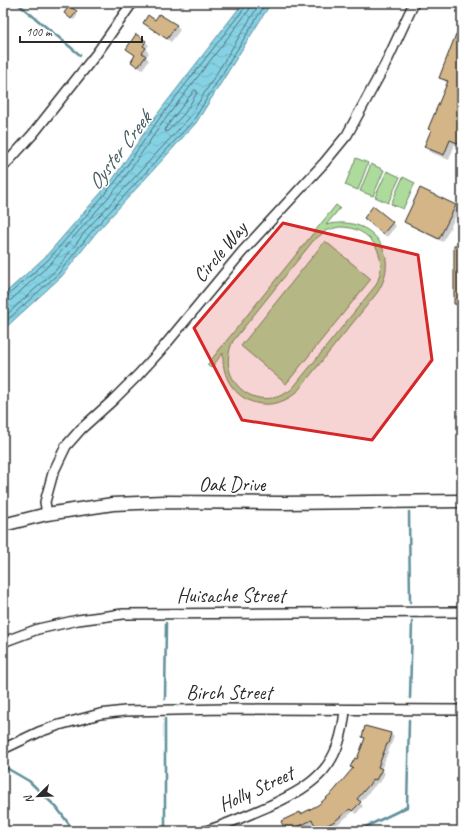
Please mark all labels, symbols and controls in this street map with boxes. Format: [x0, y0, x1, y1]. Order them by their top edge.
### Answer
scale bar [20, 18, 142, 44]
text: 100 m [26, 24, 53, 40]
water label: Oyster Creek [81, 104, 159, 195]
street label: Circle Way [187, 215, 254, 287]
street label: Oak Drive [199, 472, 267, 497]
street label: Huisache Street [177, 583, 289, 608]
street label: Birch Street [186, 680, 275, 705]
street label: Holly Street [215, 759, 301, 817]
north arrow [18, 776, 58, 816]
text: N [20, 792, 37, 806]

